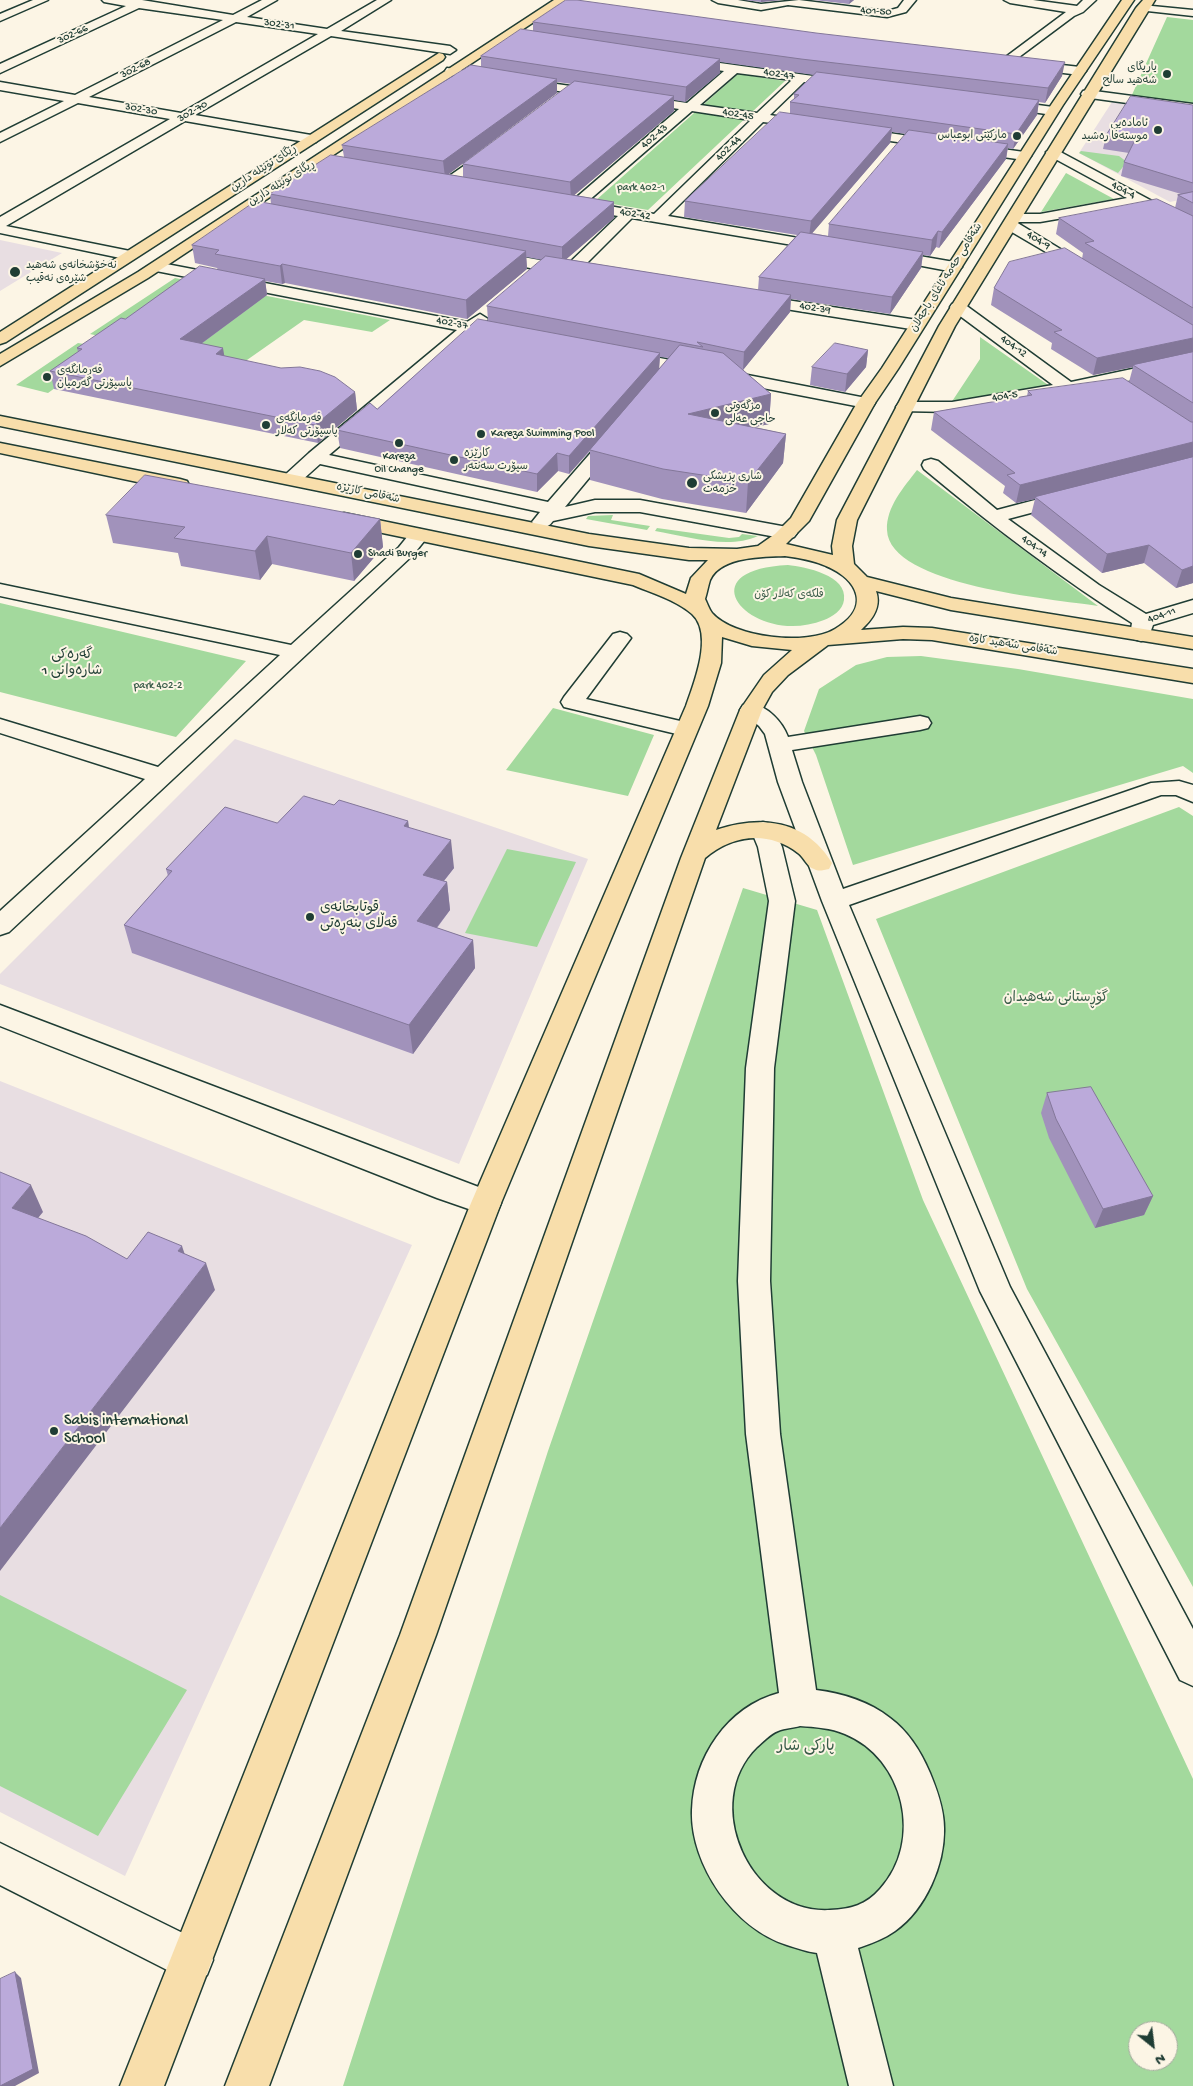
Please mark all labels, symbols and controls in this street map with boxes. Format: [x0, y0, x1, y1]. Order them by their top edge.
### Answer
street label: 401-50 [860, 5, 892, 19]
street label: 302-31 [263, 16, 295, 34]
street label: 302-66 [56, 22, 90, 48]
street label: 302-68 [119, 56, 153, 82]
place label: یاریگای شەهید سالح [1103, 61, 1157, 87]
street label: 402-47 [763, 66, 795, 84]
marker: یاریگای شەهید سالح [1161, 68, 1173, 80]
street label: 302-70 [176, 98, 210, 126]
street label: 302-30 [124, 101, 158, 119]
street label: 402-45 [722, 106, 754, 124]
place label: ئامادەیی موستەفا رەشید [1082, 117, 1148, 143]
street label: 402-43 [639, 122, 671, 152]
marker: ئامادەیی موستەفا رەشید [1152, 124, 1164, 136]
place label: مارکێتی ابوعباس [937, 129, 1007, 143]
marker: مارکێتی ابوعباس [1011, 130, 1023, 142]
street label: 402-44 [713, 134, 745, 164]
street label: ڕێگای تونێلە دارین [229, 143, 299, 195]
street label: ڕیگای تونێلە دارین [246, 158, 318, 210]
street label: 404-4 [1109, 179, 1137, 203]
park label: park 402-1 [617, 181, 665, 195]
street label: 402-42 [619, 206, 651, 224]
street label: شەقامی حەمە ئاغای باجەلان [908, 221, 986, 335]
street label: 404-9 [1024, 229, 1052, 253]
place label: نەخۆشخانەی شەهید شێرەی نەقیب [26, 259, 117, 285]
marker: نەخۆشخانەی شەهید شێرەی نەقیب [8, 265, 22, 279]
street label: 402-39 [798, 300, 832, 318]
street label: 402-37 [435, 314, 469, 334]
street label: 404-12 [997, 333, 1029, 361]
place label: فەرمانگەی پاسپۆرتی گەرمیان [57, 364, 132, 390]
marker: فەرمانگەی پاسپۆرتی گەرمیان [41, 371, 53, 383]
street label: 404-5 [991, 388, 1019, 406]
place label: مزگەوتی حاجی عەلی [725, 400, 776, 426]
marker: مزگەوتی حاجی عەلی [709, 407, 721, 419]
place label: فەرمانگەی پاسپۆرتی کەلار [276, 412, 338, 438]
marker: فەرمانگەی پاسپۆرتی کەلار [260, 419, 272, 431]
place label: Kareza Swimming Pool [491, 427, 594, 441]
marker: Kareza Swimming Pool [475, 428, 487, 440]
marker: Kareza Oil Change [393, 437, 405, 449]
place label: کارێزە سپۆرت سەنتەر [464, 447, 528, 473]
place label: Kareza Oil Change [374, 450, 424, 476]
marker: کارێزە سپۆرت سەنتەر [448, 454, 460, 466]
place label: شاری پزیشکی خزمەت [703, 470, 762, 496]
marker: شاری پزیشکی خزمەت [685, 476, 699, 490]
street label: شەقامی کارێزە [335, 481, 401, 507]
street label: 404-14 [1018, 533, 1050, 561]
place label: Shadi Burger [368, 547, 427, 561]
marker: Shadi Burger [352, 548, 364, 560]
park label: فلکەی کەلار کۆن [754, 588, 824, 602]
street label: 404-11 [1146, 605, 1178, 627]
street label: شەقامی شەهید کاوە [968, 632, 1058, 660]
district label: گەرەکی شارەوانی 1 [42, 648, 102, 680]
park label: park 402-2 [134, 679, 182, 693]
place label: قوتابخانەی قەڵای بنەڕەتی [320, 901, 398, 934]
marker: قوتابخانەی قەڵای بنەڕەتی [304, 911, 316, 923]
park label: گۆڕستانی شەهیدان [1004, 991, 1108, 1007]
place label: Sabis international School [64, 1412, 188, 1450]
marker: Sabis international School [48, 1425, 60, 1437]
park label: پارکی شار [777, 1738, 835, 1758]
north arrow [1128, 2021, 1178, 2071]
text: N [1152, 2049, 1168, 2068]

